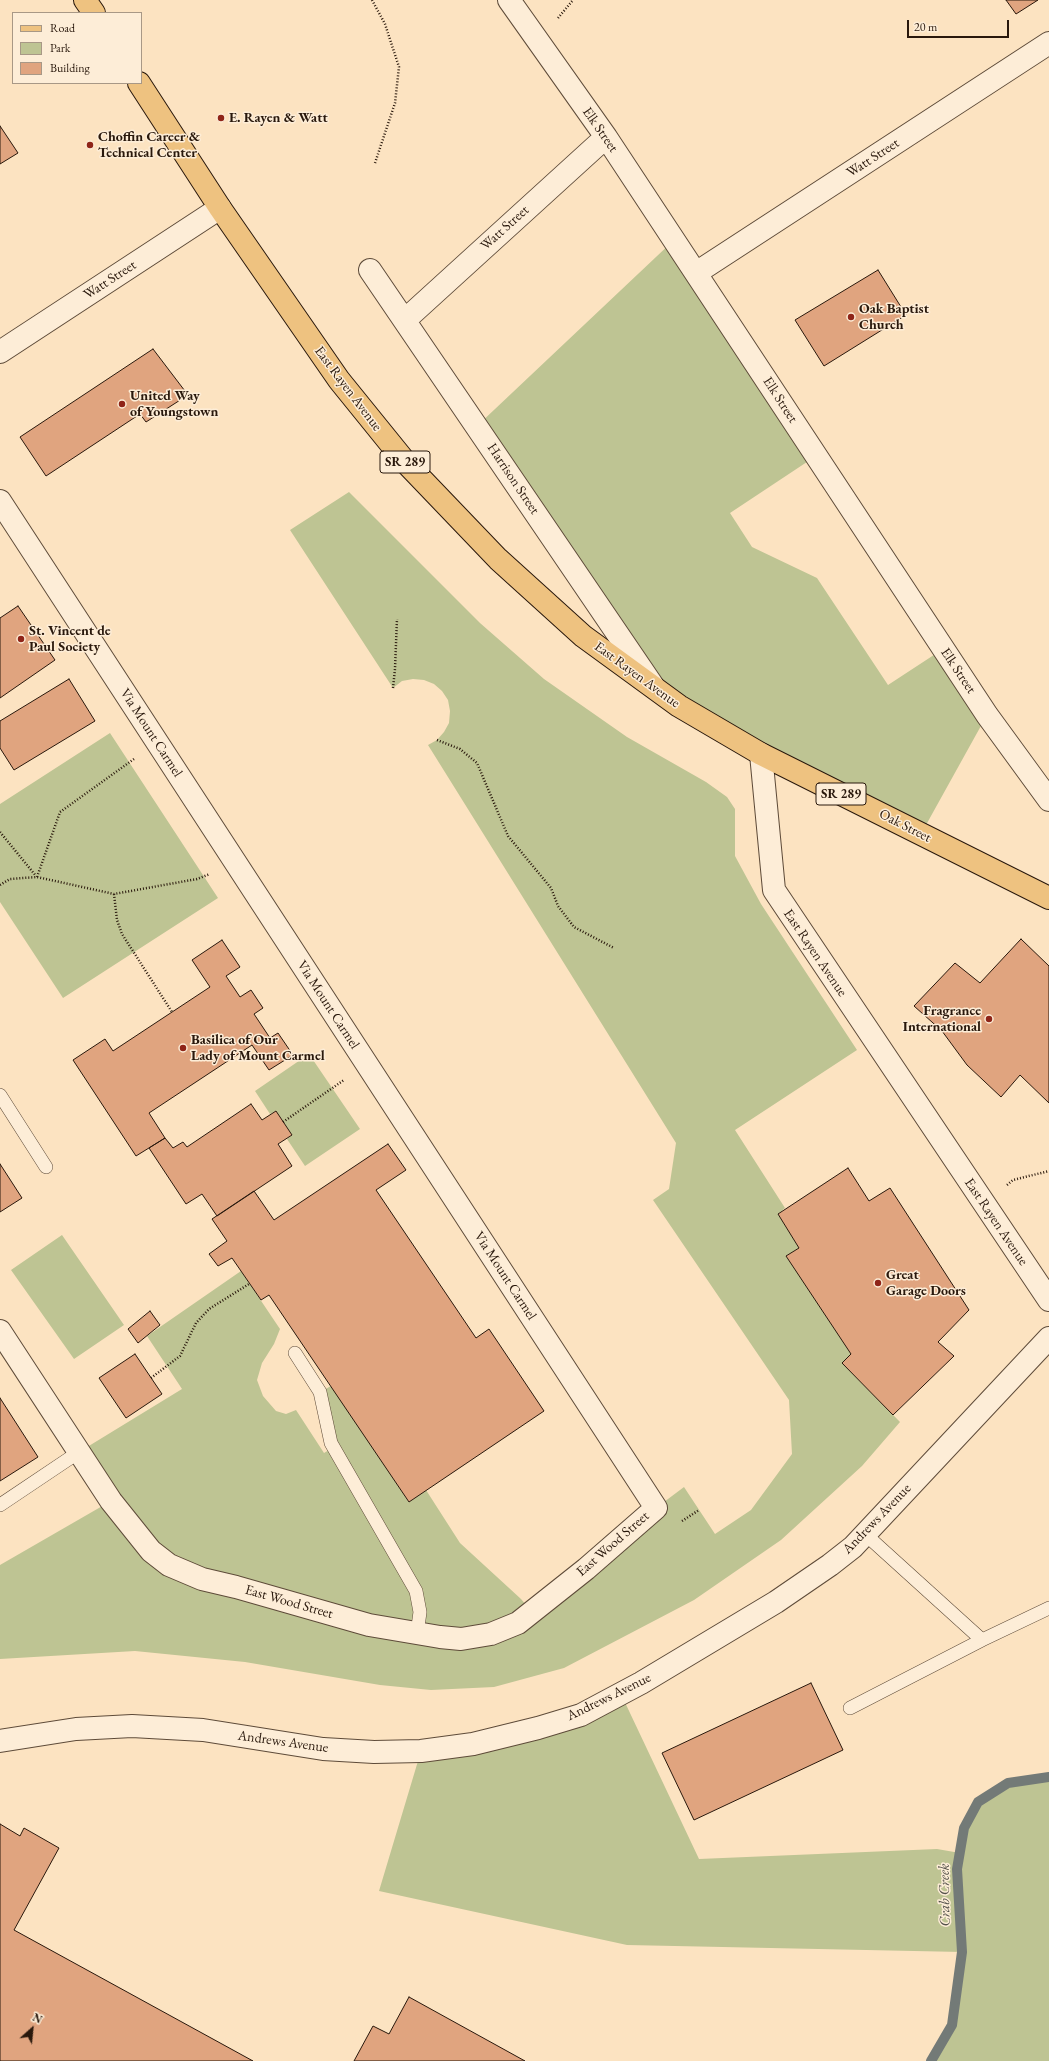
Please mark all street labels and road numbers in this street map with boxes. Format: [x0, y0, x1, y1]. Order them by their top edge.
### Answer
street label: Elk Street [578, 104, 622, 156]
street label: Watt Street [844, 135, 902, 181]
street label: Watt Street [477, 202, 533, 254]
street label: Watt Street [81, 257, 139, 303]
street label: East Rayen Avenue [311, 343, 385, 435]
street label: Elk Street [759, 374, 801, 426]
street label: Harrison Street [483, 440, 543, 518]
road number: SR 289 [380, 451, 430, 473]
street label: East Rayen Avenue [591, 638, 683, 712]
street label: Elk Street [937, 645, 979, 697]
street label: Via Mount Carmel [116, 686, 186, 780]
road number: SR 289 [816, 783, 866, 805]
street label: Oak Street [876, 806, 934, 846]
street label: East Rayen Avenue [780, 906, 850, 1000]
street label: Via Mount Carmel [293, 958, 363, 1052]
street label: East Rayen Avenue [961, 1175, 1031, 1269]
street label: Via Mount Carmel [470, 1229, 540, 1323]
street label: Andrews Avenue [839, 1480, 915, 1558]
street label: East Wood Street [573, 1508, 653, 1580]
street label: East Wood Street [243, 1581, 335, 1623]
street label: Andrews Avenue [564, 1669, 654, 1725]
street label: Andrews Avenue [237, 1727, 329, 1757]

